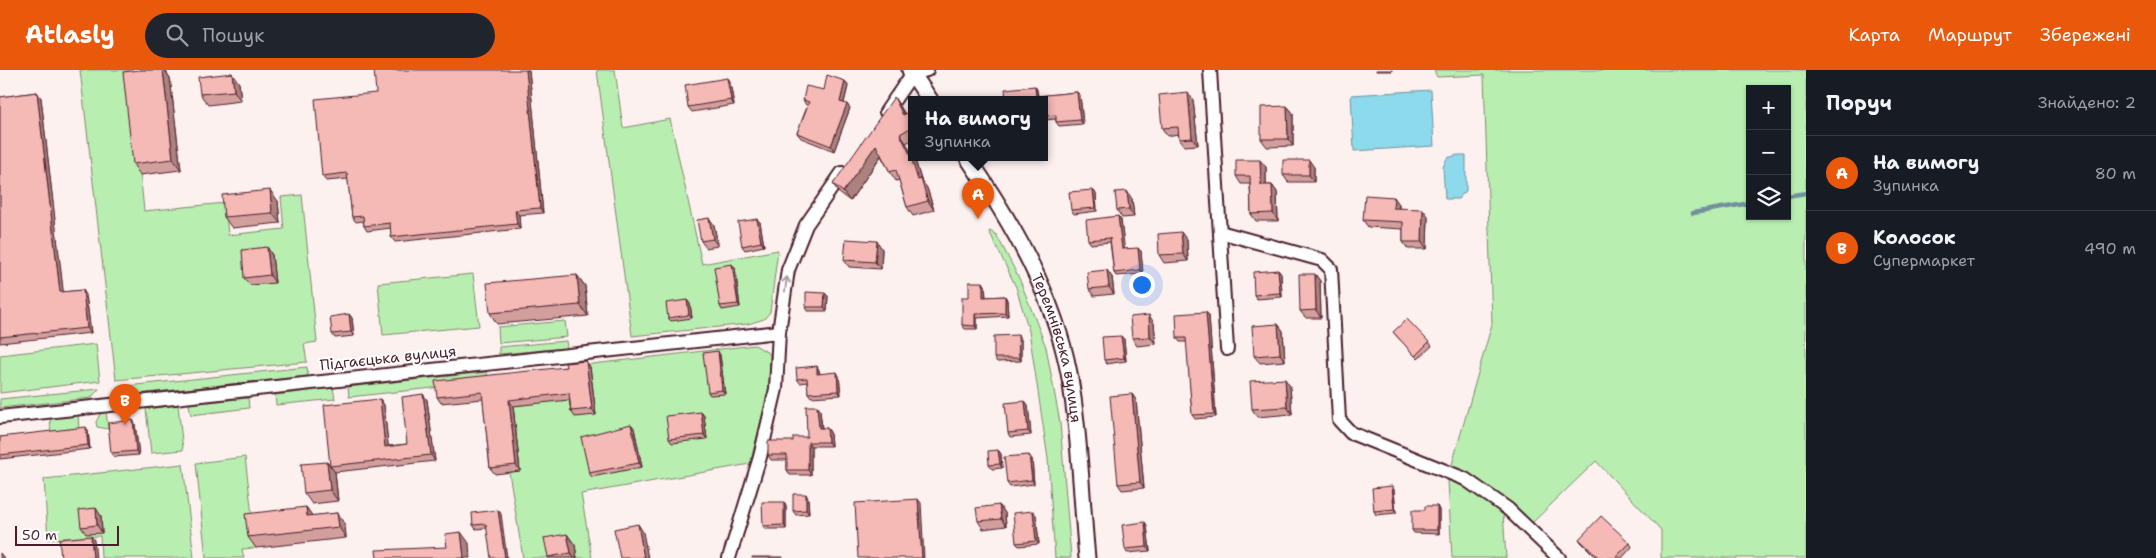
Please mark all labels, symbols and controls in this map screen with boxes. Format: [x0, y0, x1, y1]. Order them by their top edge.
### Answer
search box [145, 13, 495, 58]
text: Atlasly [25, 19, 115, 51]
icon: search [163, 21, 191, 49]
text: Пошук [203, 23, 264, 48]
text: Карта [1848, 23, 1900, 47]
text: Маршрут [1928, 23, 2012, 47]
text: Збережені [2040, 23, 2131, 47]
map controls [1746, 85, 1791, 220]
button: + [1746, 85, 1791, 130]
text: Поруч [1826, 89, 1892, 117]
text: Знайдено: 2 [2038, 92, 2136, 113]
popup [908, 96, 1048, 161]
text: На вимогу [925, 106, 1031, 131]
button: − [1746, 130, 1791, 175]
text: Зупинка [925, 131, 991, 152]
text: На вимогу [1873, 150, 1979, 175]
text: A [1836, 163, 1848, 184]
text: 80 m [2095, 163, 2136, 184]
button: layers [1746, 175, 1791, 220]
text: Зупинка [1873, 175, 1939, 196]
pin: A [962, 178, 994, 219]
text: Колосок [1873, 225, 1956, 250]
text: B [1837, 238, 1847, 259]
text: 490 m [2084, 238, 2136, 259]
text: Супермаркет [1873, 250, 1975, 271]
street label: Теремнівська вулиця [1027, 270, 1086, 424]
your location [1129, 272, 1155, 298]
one-way arrow [781, 276, 791, 292]
street label: Підгаєцька вулиця [319, 341, 457, 375]
pin: B [109, 384, 141, 425]
scale bar [15, 523, 119, 546]
text: 50 m [22, 526, 57, 544]

